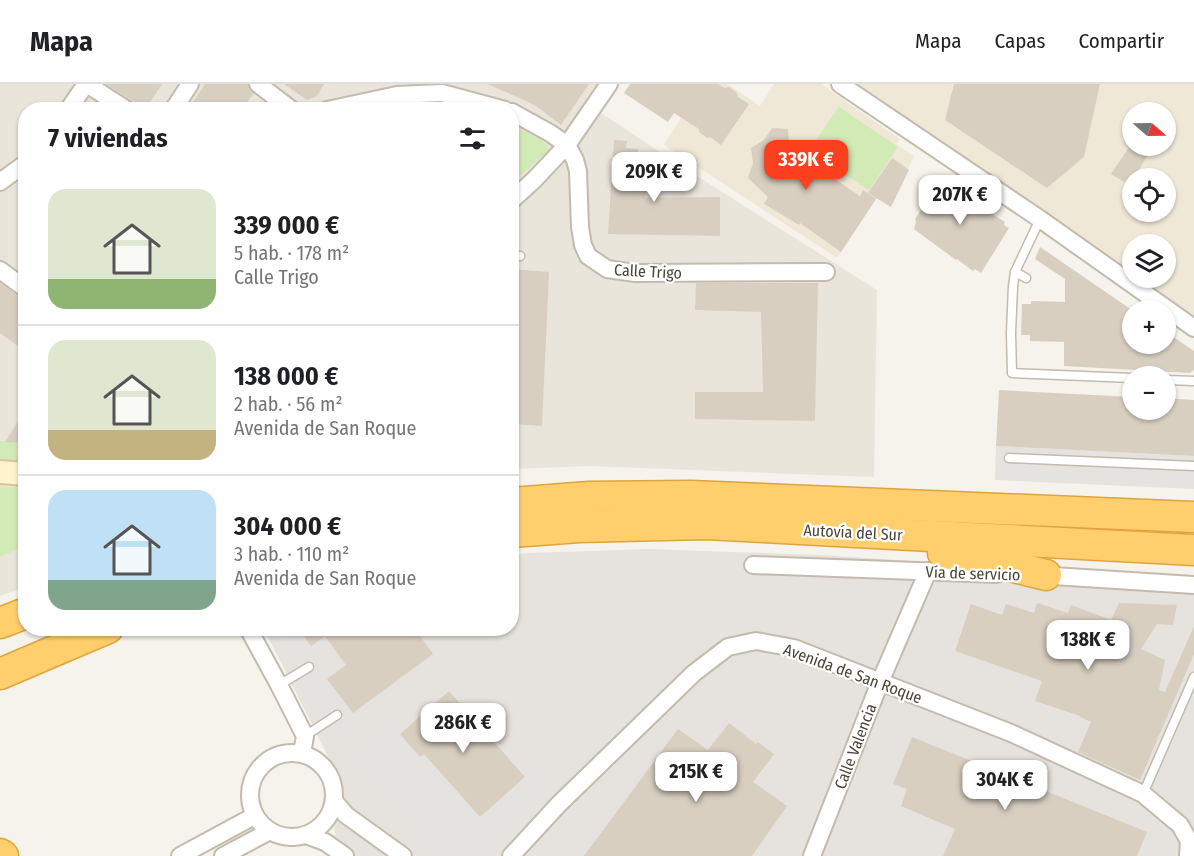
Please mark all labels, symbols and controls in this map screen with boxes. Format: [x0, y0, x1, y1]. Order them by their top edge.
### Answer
text: Mapa [30, 25, 93, 58]
text: Mapa [915, 28, 962, 54]
text: Capas [995, 28, 1045, 54]
text: Compartir [1078, 28, 1164, 54]
north arrow [1122, 102, 1176, 156]
map controls [1122, 102, 1176, 420]
icon: filters [456, 122, 489, 155]
text: 7 viviendas [48, 123, 168, 154]
pin: 339K € [757, 140, 855, 191]
text: 339K € [778, 147, 834, 171]
pin: 209K € [605, 152, 703, 203]
text: 209K € [626, 159, 682, 183]
button: locate [1122, 168, 1176, 222]
pin: 207K € [911, 175, 1009, 226]
text: 207K € [933, 182, 987, 206]
text: 339 000 € [234, 210, 339, 241]
icon: home [96, 213, 168, 285]
button: layers [1122, 234, 1176, 288]
text: 5 hab. · 178 m² [234, 241, 349, 265]
street label: Calle Trigo [614, 260, 682, 283]
text: Calle Trigo [234, 265, 319, 289]
button: + [1122, 300, 1176, 354]
text: 138 000 € [234, 361, 338, 392]
icon: home [96, 364, 168, 436]
button: − [1122, 366, 1176, 420]
text: 2 hab. · 56 m² [234, 392, 343, 416]
text: Avenida de San Roque [234, 416, 416, 440]
text: 304 000 € [234, 511, 341, 542]
icon: home [96, 514, 168, 586]
street label: Autovía del Sur [803, 520, 903, 545]
text: 3 hab. · 110 m² [234, 542, 349, 566]
street label: Vía de servicio [925, 562, 1021, 585]
text: Avenida de San Roque [234, 566, 416, 590]
pin: 138K € [1039, 620, 1137, 671]
text: 138K € [1061, 627, 1115, 651]
street label: Avenida de San Roque [781, 640, 925, 707]
street label: Calle Valencia [830, 701, 881, 792]
pin: 286K € [414, 703, 512, 754]
text: 286K € [435, 710, 491, 734]
pin: 215K € [647, 752, 745, 803]
text: 215K € [669, 759, 723, 783]
pin: 304K € [956, 760, 1054, 811]
text: 304K € [976, 767, 1034, 791]

